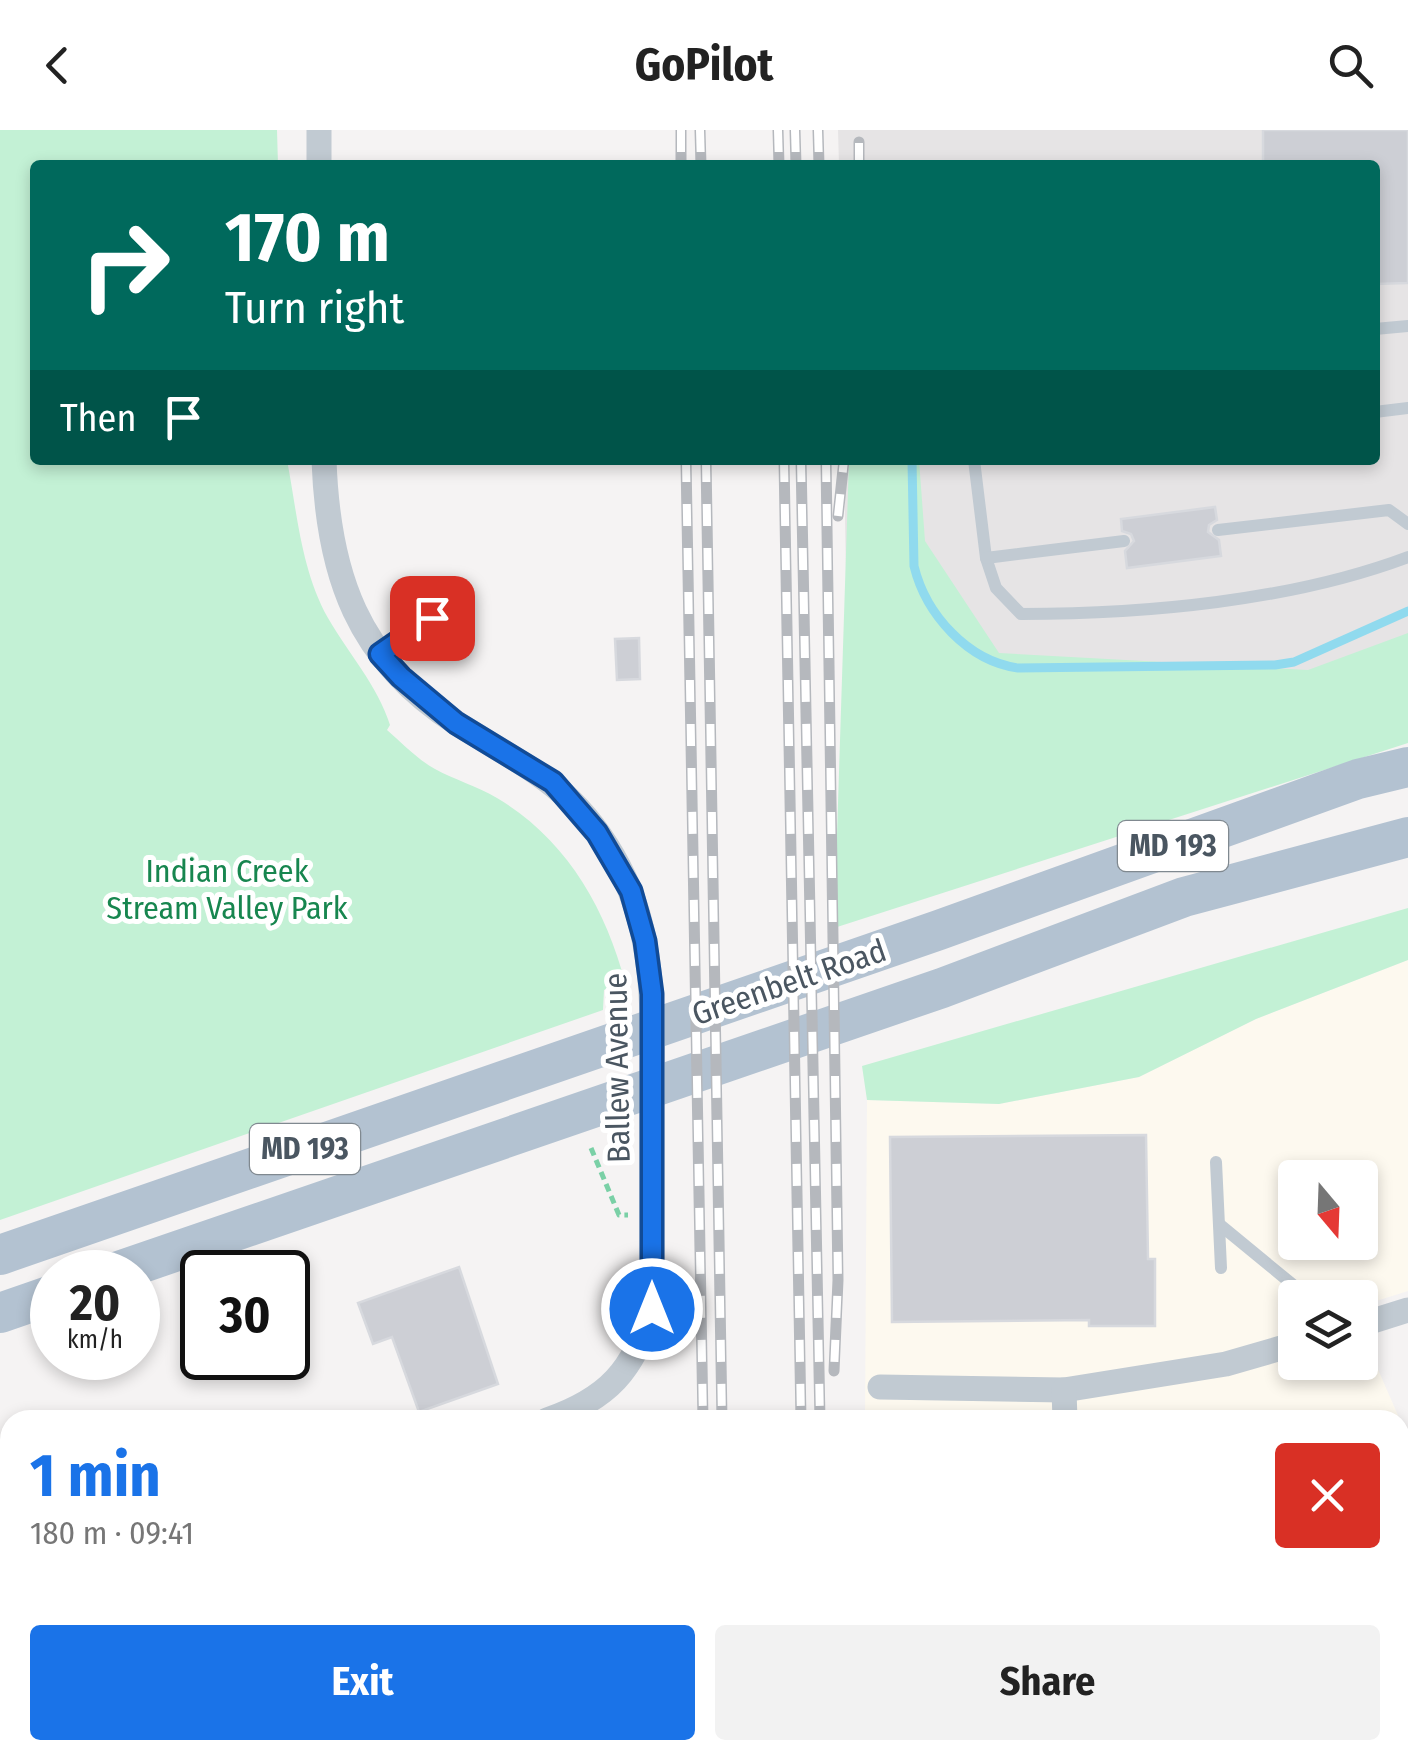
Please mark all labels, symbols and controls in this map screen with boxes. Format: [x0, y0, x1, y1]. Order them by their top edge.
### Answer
icon: back [30, 38, 85, 93]
text: GoPilot [635, 38, 773, 92]
icon: search [1323, 38, 1378, 93]
text: 170 m [225, 196, 390, 280]
icon: right [60, 200, 190, 330]
text: Turn right [225, 281, 404, 335]
icon: arrive [156, 390, 211, 445]
text: Then [60, 395, 136, 441]
pin [390, 576, 475, 661]
icon: arrive [405, 591, 460, 646]
road number: MD 193 [1118, 821, 1228, 871]
park label: Indian Creek Stream Valley Park [106, 852, 348, 927]
street label: Greenbelt Road [687, 931, 891, 1033]
street label: Ballew Avenue [596, 973, 638, 1163]
road number: MD 193 [250, 1124, 360, 1174]
north arrow [1278, 1160, 1378, 1260]
map controls [1278, 1160, 1378, 1380]
speed limit sign: 30 [180, 1250, 310, 1380]
position arrow [600, 1257, 704, 1361]
text: 20 [70, 1273, 120, 1333]
button: layers [1278, 1280, 1378, 1380]
text: km/h [67, 1325, 123, 1355]
text: 1 min [30, 1440, 161, 1512]
button: close [1275, 1443, 1380, 1548]
text: 180 m · 09:41 [30, 1514, 194, 1552]
button: Exit [30, 1625, 695, 1740]
button: Share [715, 1625, 1380, 1740]

